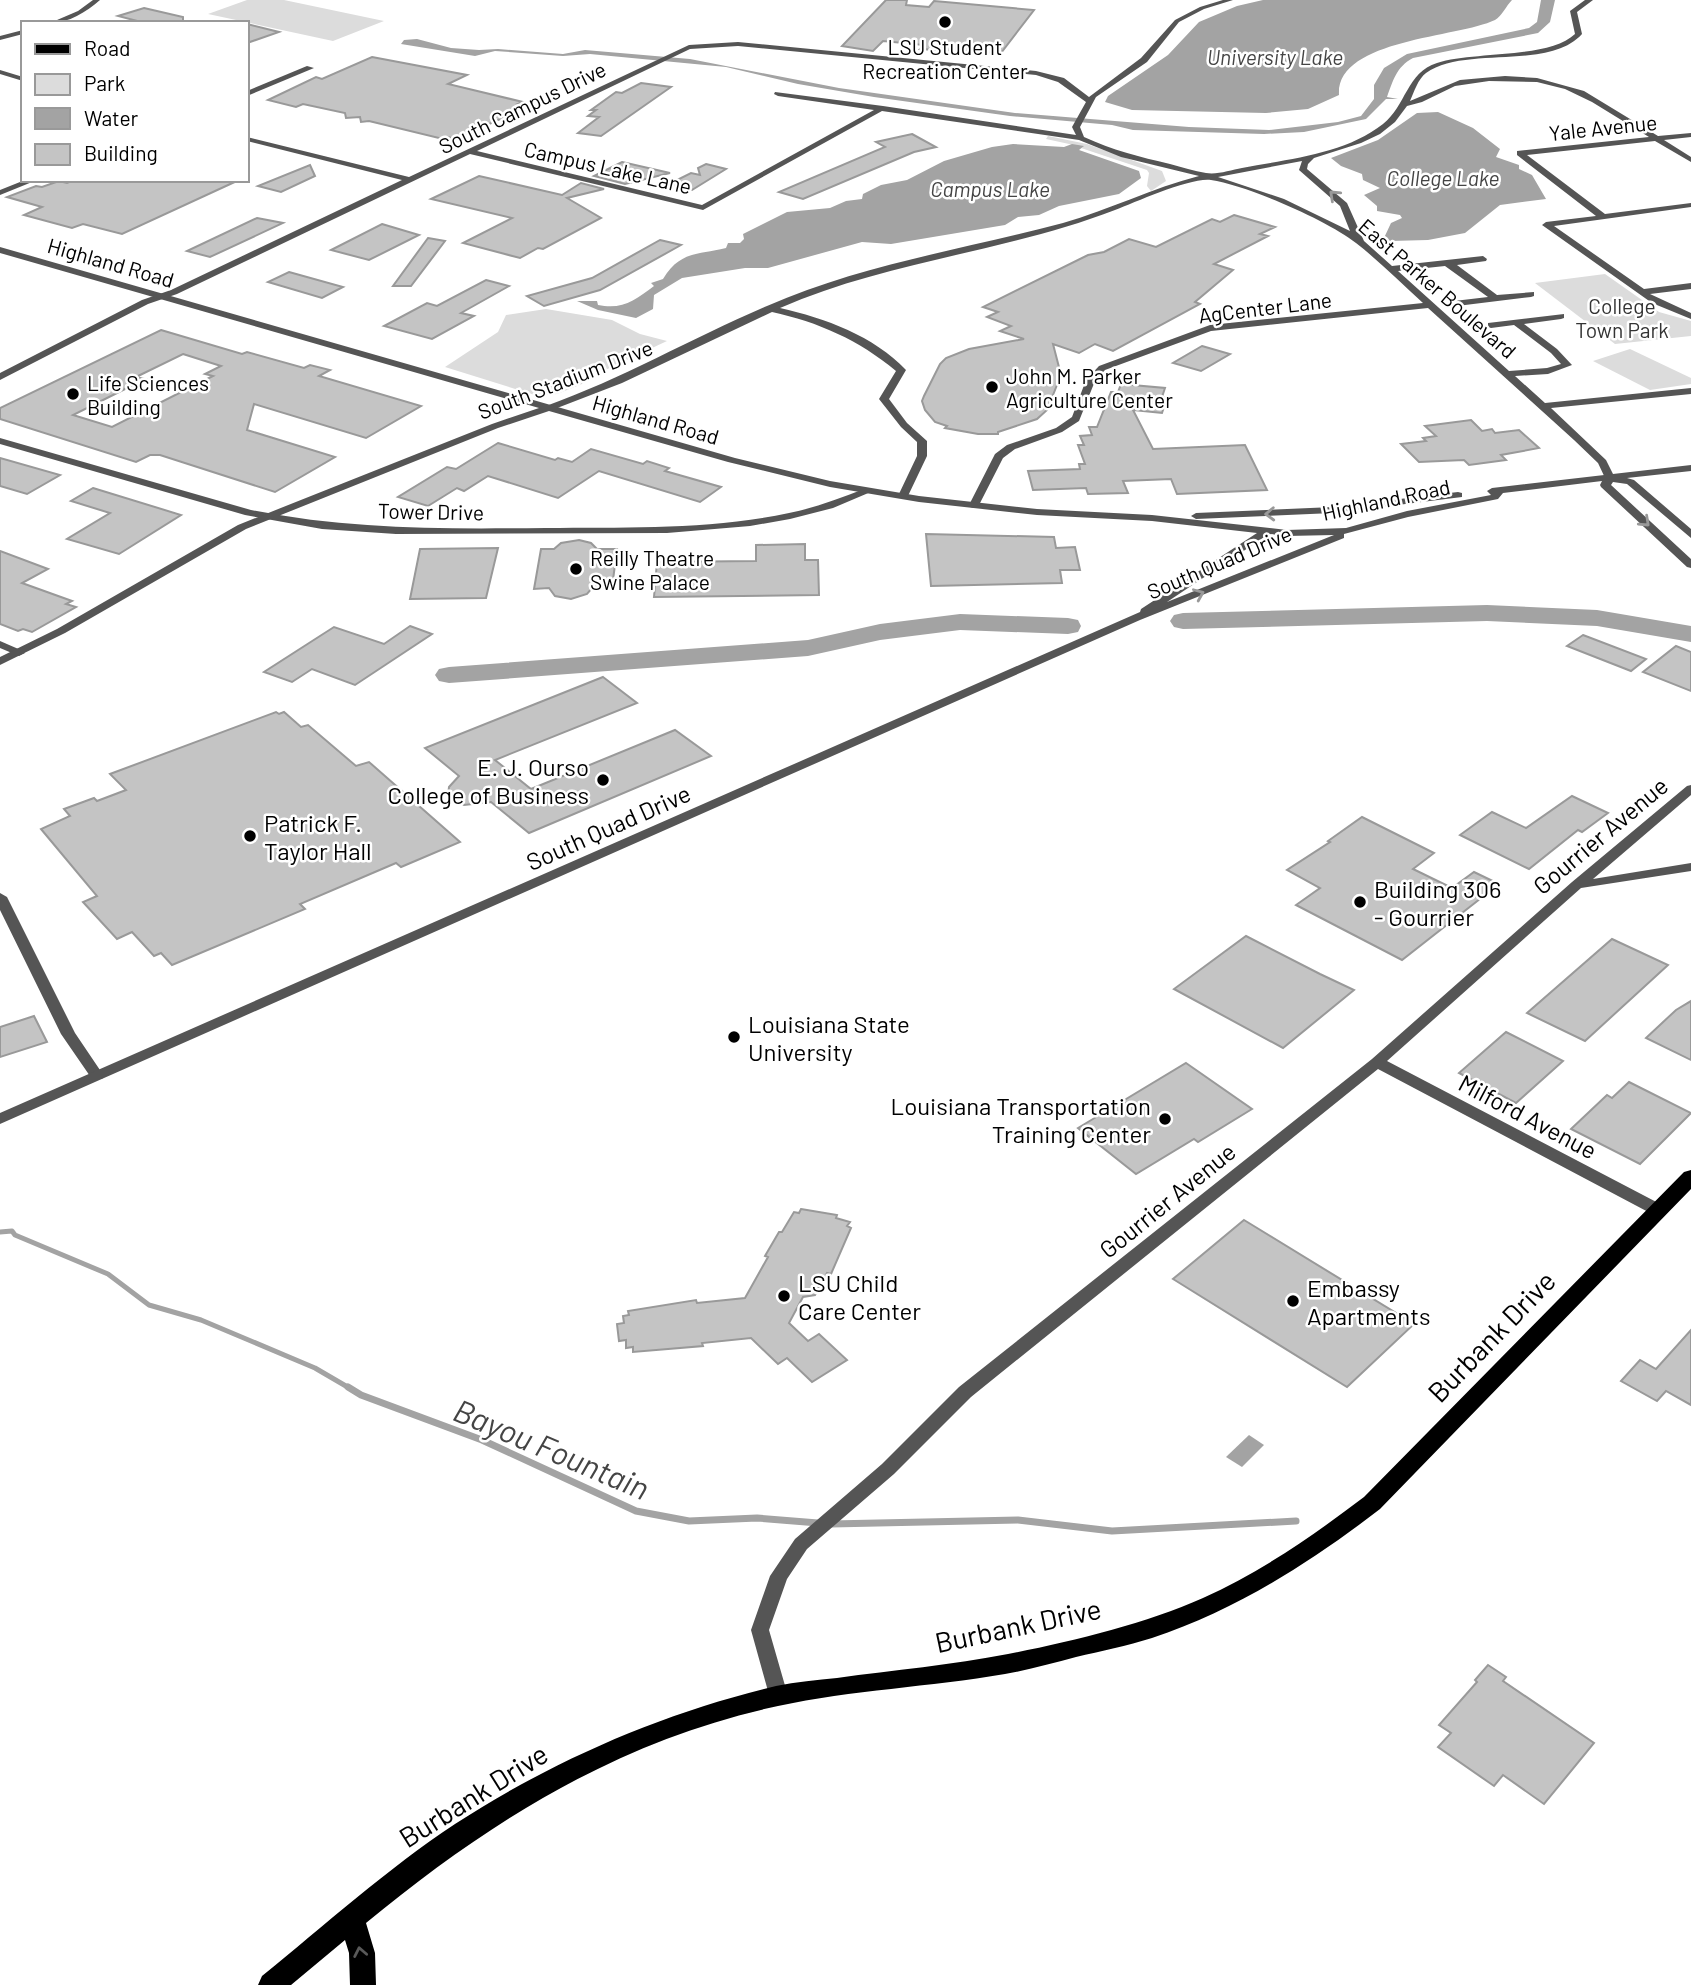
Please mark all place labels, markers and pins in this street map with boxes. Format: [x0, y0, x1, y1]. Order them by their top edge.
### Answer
marker: LSU Student Recreation Center [937, 14, 953, 30]
place label: LSU Student Recreation Center [862, 34, 1028, 83]
place label: John M. Parker Agriculture Center [1006, 363, 1173, 412]
place label: Life Sciences Building [87, 370, 209, 419]
marker: John M. Parker Agriculture Center [984, 379, 1000, 395]
marker: Life Sciences Building [65, 386, 81, 402]
place label: Reilly Theatre Swine Palace [590, 545, 714, 594]
marker: Reilly Theatre Swine Palace [568, 561, 584, 577]
place label: E. J. Ourso College of Business [388, 752, 589, 809]
marker: E. J. Ourso College of Business [595, 772, 611, 788]
place label: Patrick F. Taylor Hall [264, 808, 372, 865]
marker: Patrick F. Taylor Hall [242, 828, 258, 844]
place label: Building 306 - Gourrier [1374, 874, 1501, 931]
marker: Building 306 - Gourrier [1352, 894, 1368, 910]
place label: Louisiana State University [748, 1009, 910, 1066]
marker: Louisiana State University [726, 1029, 742, 1045]
place label: Louisiana Transportation Training Center [891, 1091, 1151, 1148]
marker: Louisiana Transportation Training Center [1157, 1111, 1173, 1127]
place label: LSU Child Care Center [798, 1268, 921, 1325]
place label: Embassy Apartments [1307, 1273, 1431, 1330]
marker: LSU Child Care Center [776, 1288, 792, 1304]
marker: Embassy Apartments [1285, 1293, 1301, 1309]

